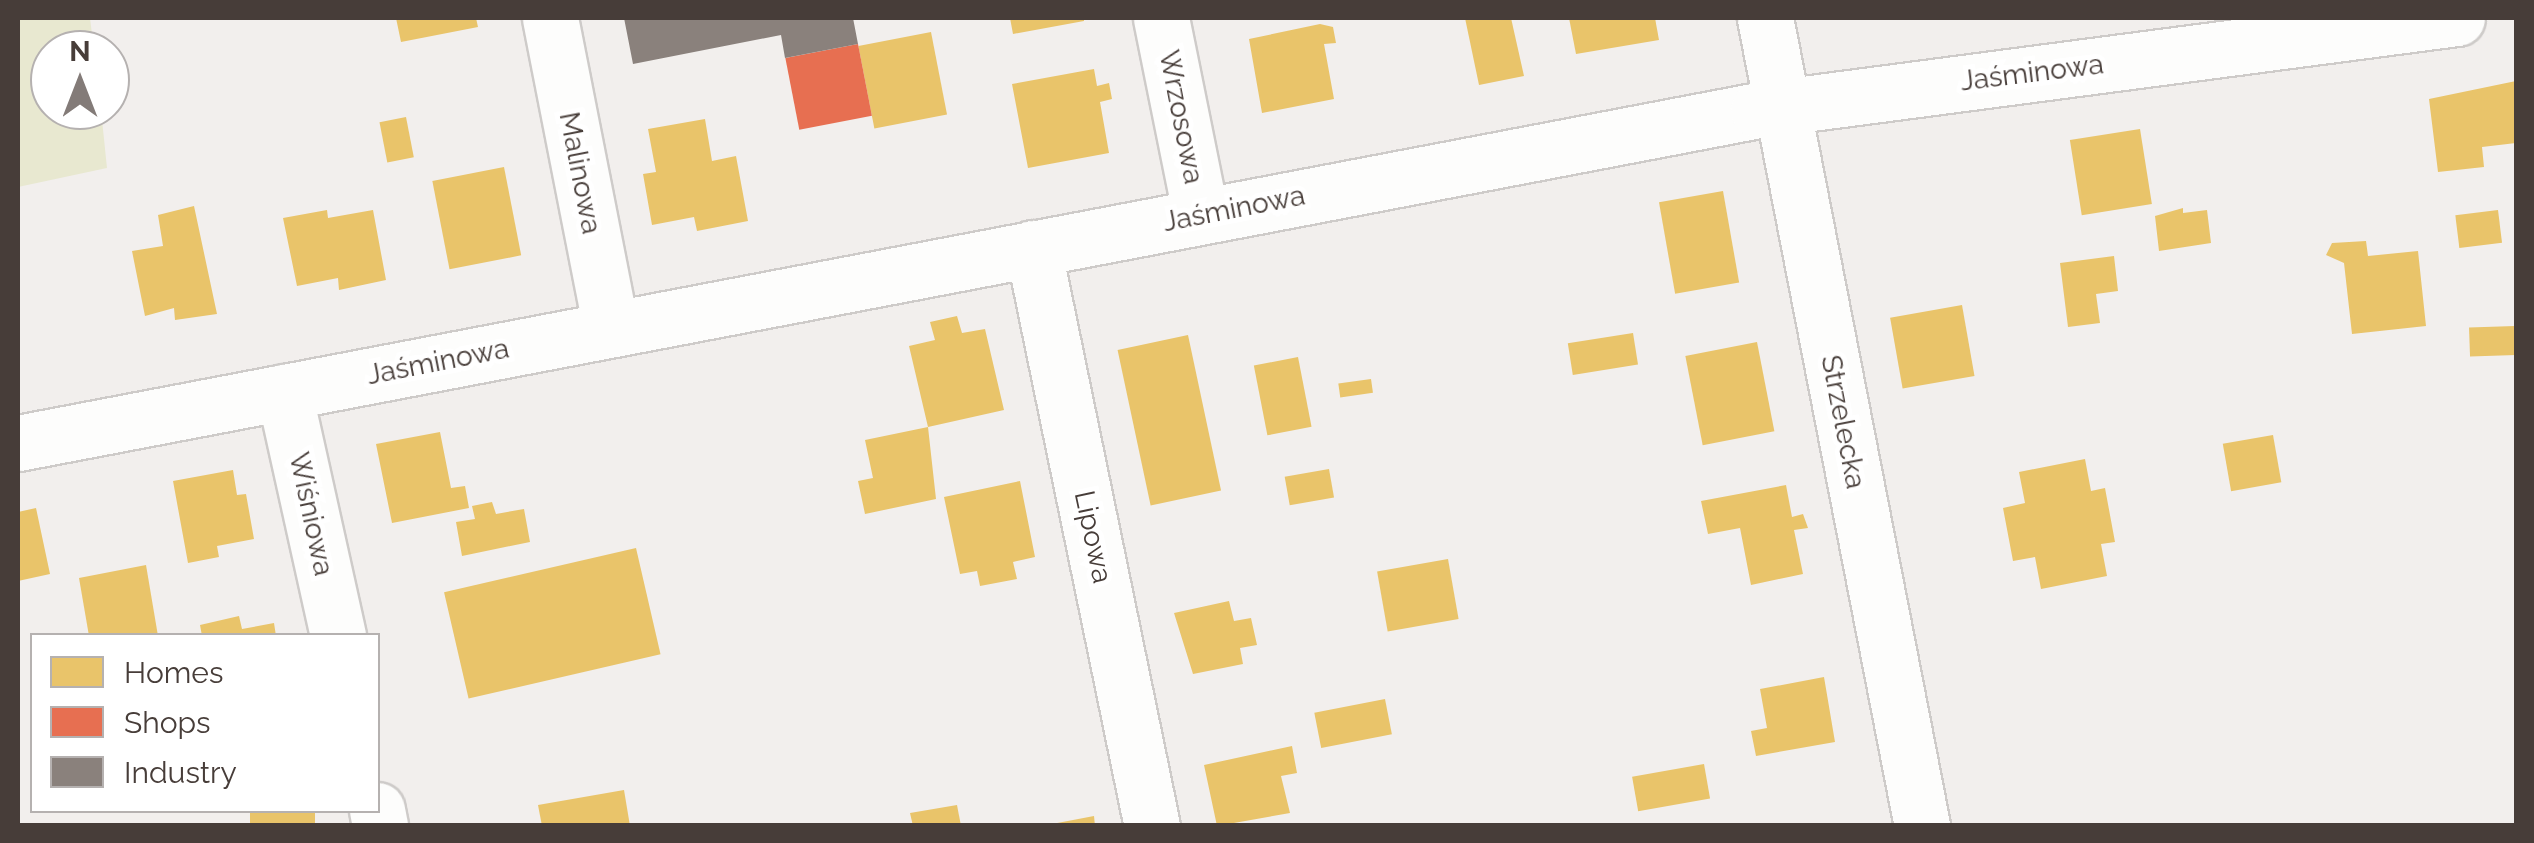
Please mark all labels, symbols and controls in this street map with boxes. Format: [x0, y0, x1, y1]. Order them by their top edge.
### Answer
north arrow [30, 30, 130, 130]
text: N [69, 35, 91, 68]
street label: Wrzosowa [1152, 47, 1210, 187]
street label: Jaśminowa [1958, 48, 2106, 98]
street label: Malinowa [552, 109, 608, 237]
street label: Jaśminowa [1160, 179, 1308, 239]
street label: Jaśminowa [364, 332, 512, 392]
street label: Strzelecka [1814, 352, 1872, 492]
street label: Wiśniowa [282, 449, 340, 579]
street label: Lipowa [1067, 488, 1119, 586]
legend [30, 633, 380, 813]
text: Homes [124, 655, 223, 690]
text: Shops [124, 705, 211, 740]
text: Industry [124, 755, 237, 790]

